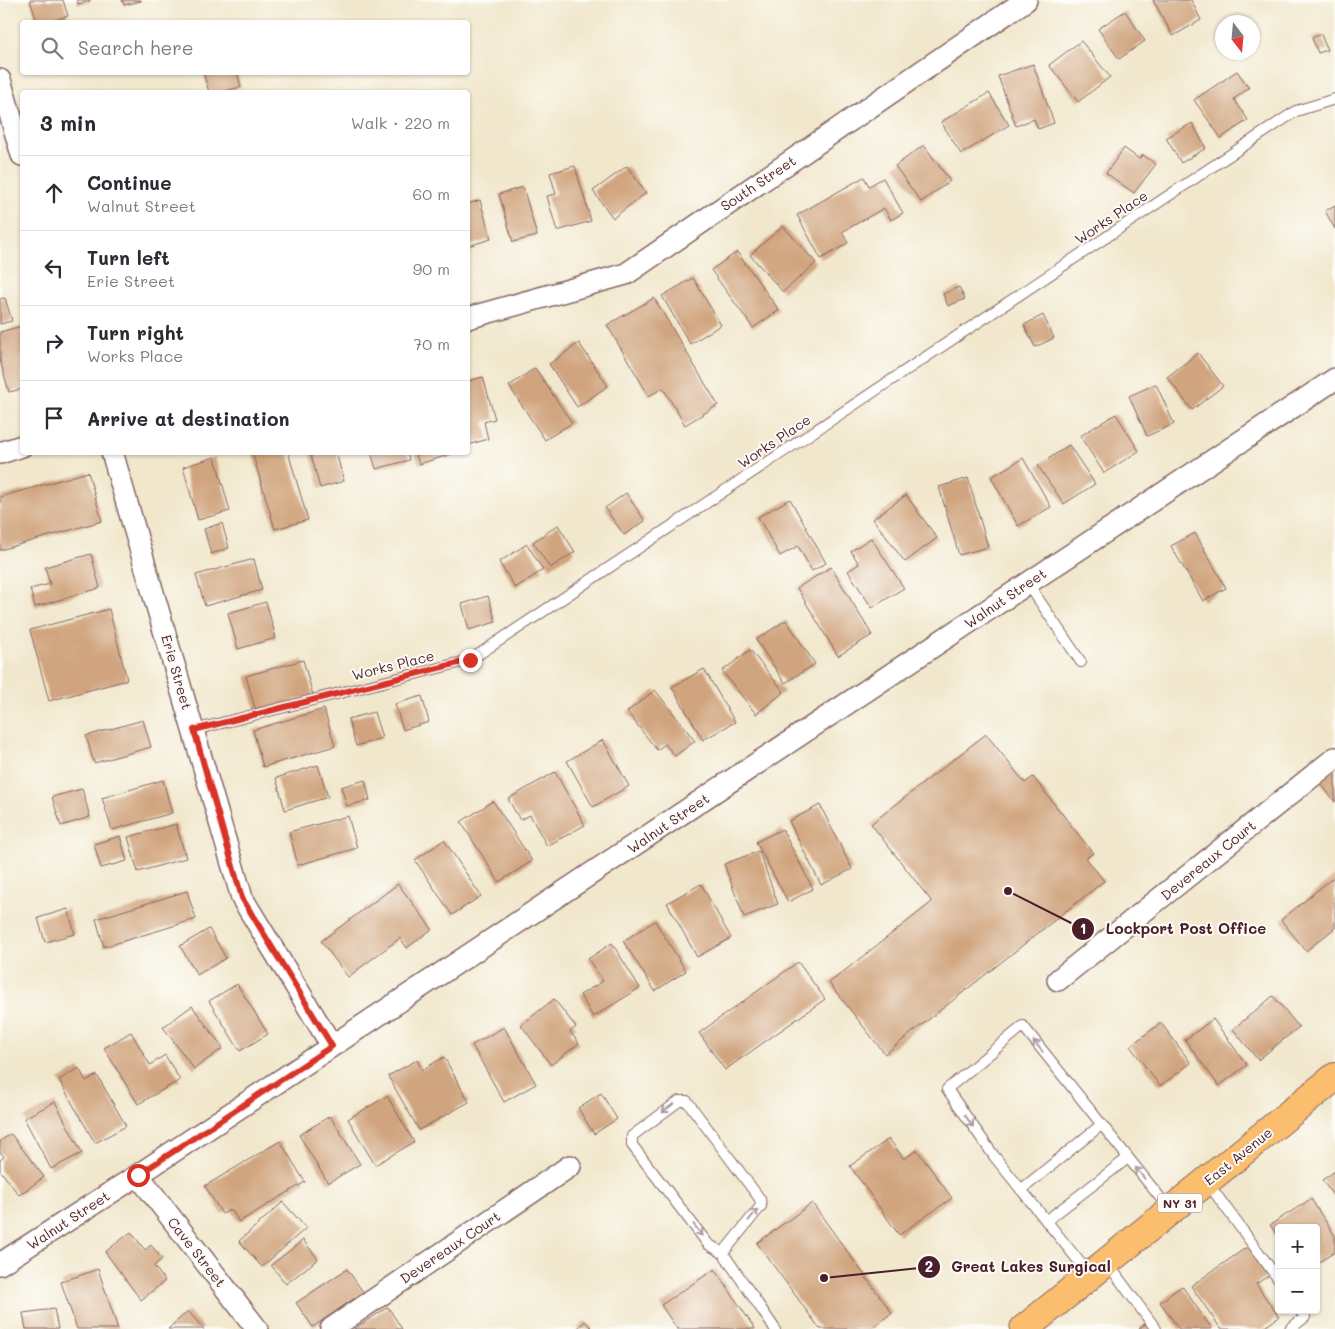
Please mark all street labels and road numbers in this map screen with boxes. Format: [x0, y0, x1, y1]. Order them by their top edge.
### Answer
street label: South Street [717, 151, 799, 215]
street label: Works Place [1071, 186, 1151, 248]
street label: Works Place [734, 410, 814, 472]
street label: Walnut Street [960, 564, 1050, 632]
street label: Erie Street [157, 632, 197, 712]
street label: Works Place [350, 646, 436, 684]
street label: Walnut Street [623, 789, 713, 857]
street label: Devereaux Court [1156, 816, 1260, 904]
street label: East Avenue [1200, 1123, 1276, 1189]
street label: Walnut Street [23, 1186, 113, 1254]
road number: NY 31 [1158, 1194, 1202, 1212]
street label: Devereaux Court [396, 1206, 504, 1288]
street label: Cave Street [164, 1213, 230, 1291]

